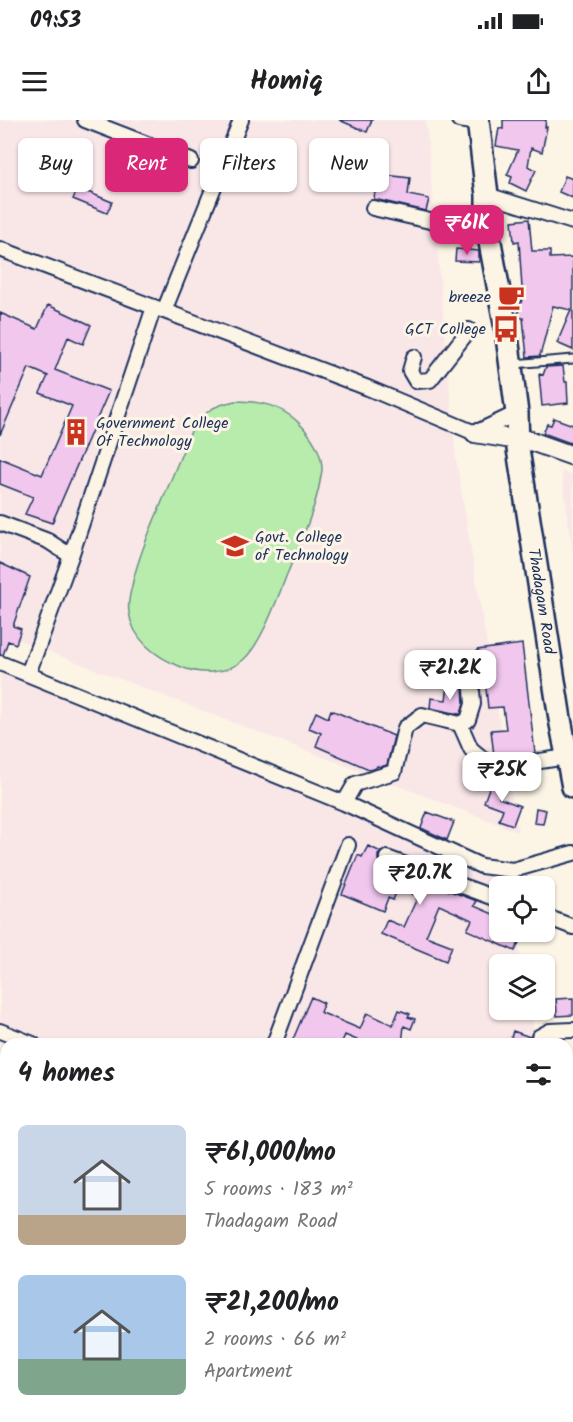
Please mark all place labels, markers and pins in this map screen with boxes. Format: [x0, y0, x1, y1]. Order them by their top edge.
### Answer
pin: ₹61K [431, 205, 503, 256]
cafe icon: breeze [496, 282, 526, 312]
place label: breeze [449, 285, 491, 310]
bus stop icon: GCT College [491, 314, 521, 344]
place label: GCT College [405, 317, 486, 342]
place label: Government College Of Technology [96, 411, 229, 454]
building icon: Government College Of Technology [61, 417, 91, 447]
place label: Govt. College of Technology [255, 525, 349, 568]
school or university icon: Govt. College of Technology [220, 531, 250, 561]
pin: ₹21.2K [401, 650, 499, 701]
pin: ₹25K [466, 752, 538, 803]
pin: ₹20.7K [371, 855, 469, 906]

